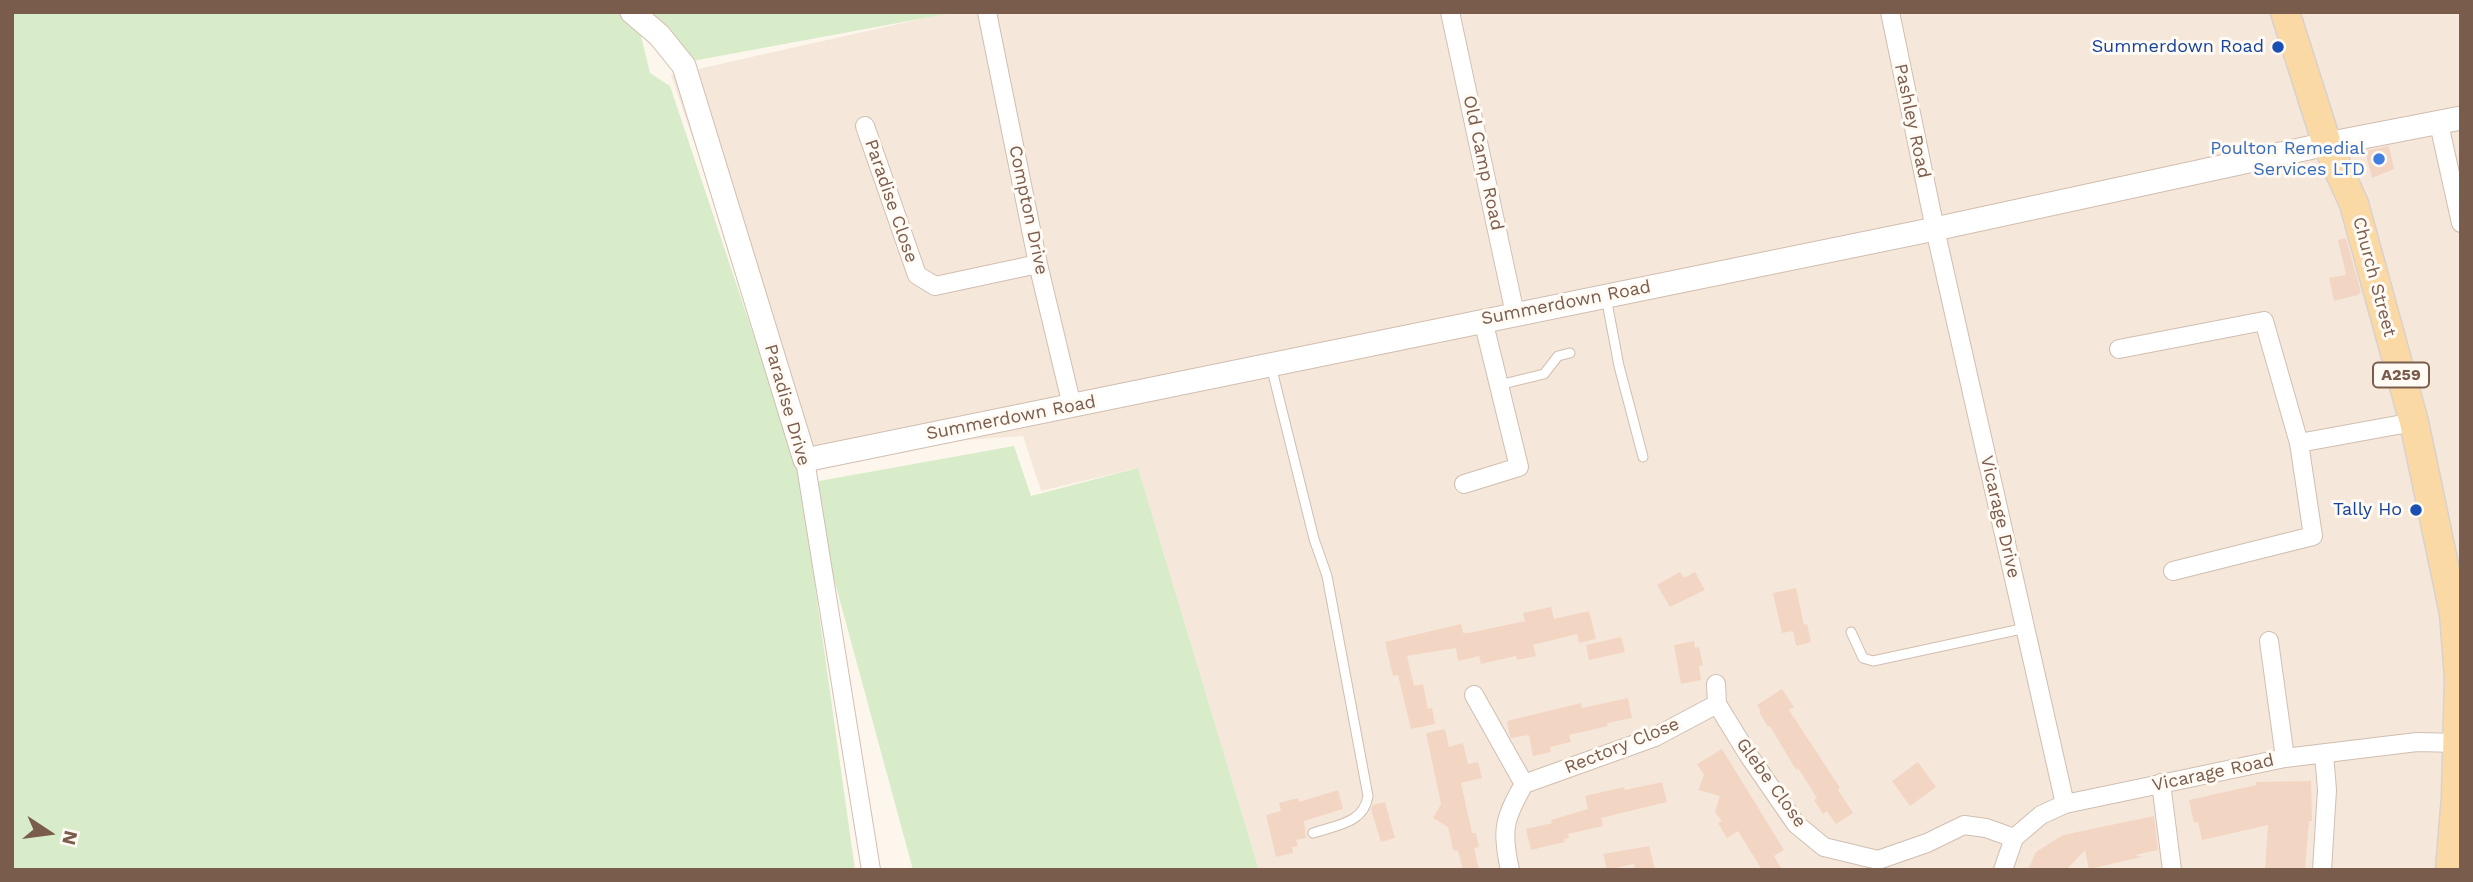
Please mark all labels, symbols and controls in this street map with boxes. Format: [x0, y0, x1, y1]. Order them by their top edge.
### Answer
place label: Summerdown Road [2092, 36, 2264, 58]
marker: Summerdown Road [2270, 39, 2286, 55]
street label: Pashley Road [1889, 62, 1935, 180]
street label: Old Camp Road [1458, 94, 1508, 232]
street label: Paradise Close [860, 136, 922, 266]
place label: Poulton Remedial Services LTD [2210, 138, 2365, 180]
street label: Compton Drive [1004, 143, 1052, 277]
marker: Poulton Remedial Services LTD [2371, 151, 2387, 167]
street label: Church Street [2348, 215, 2400, 339]
street label: Summerdown Road [1479, 276, 1653, 330]
street label: Paradise Drive [759, 342, 815, 468]
road number: A259 [2373, 362, 2429, 388]
street label: Summerdown Road [924, 391, 1098, 445]
street label: Vicarage Drive [1975, 454, 2025, 580]
place label: Tally Ho [2333, 499, 2402, 521]
marker: Tally Ho [2408, 502, 2424, 518]
street label: Rectory Close [1562, 713, 1682, 779]
street label: Glebe Close [1731, 734, 1811, 832]
street label: Vicarage Road [2150, 750, 2276, 796]
north arrow [14, 798, 84, 868]
text: N [57, 828, 83, 847]

